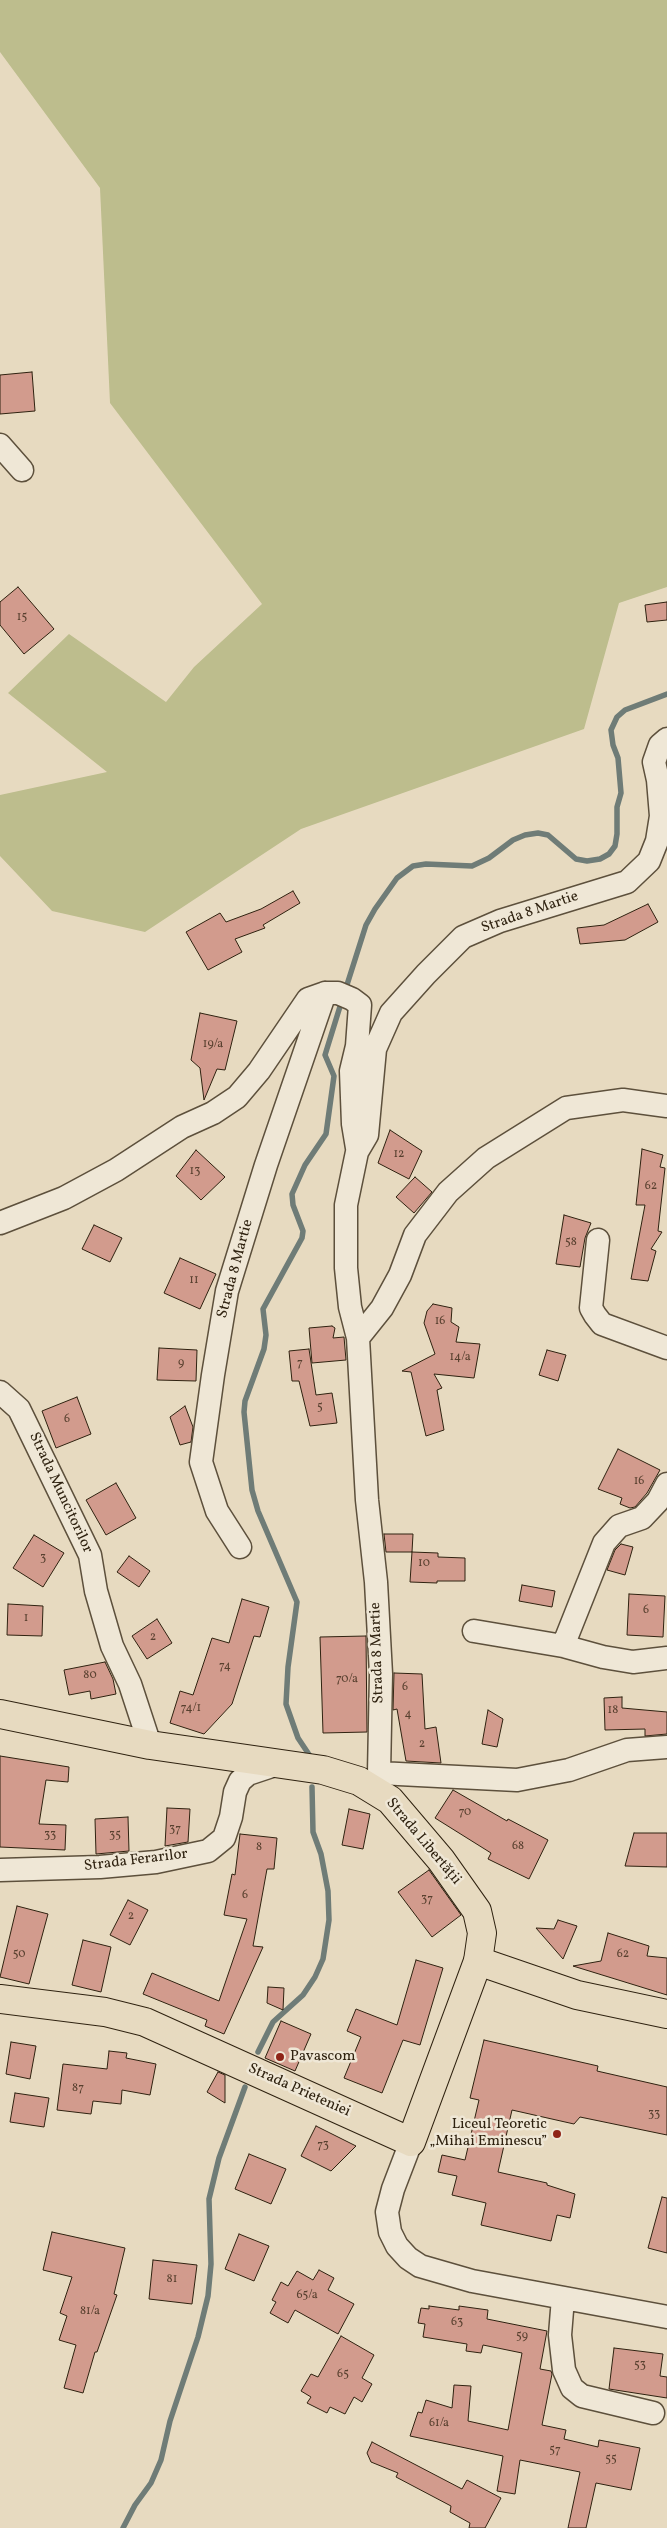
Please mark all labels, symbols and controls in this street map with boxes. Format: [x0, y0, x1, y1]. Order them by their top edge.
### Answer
house number: 15 [17, 611, 27, 625]
street label: Strada 8 Martie [479, 888, 581, 938]
house number: 19/a [203, 1038, 223, 1052]
house number: 12 [393, 1148, 405, 1162]
house number: 13 [190, 1165, 200, 1179]
house number: 62 [645, 1180, 657, 1194]
street label: Strada 8 Martie [214, 1218, 258, 1320]
house number: 58 [565, 1236, 577, 1250]
house number: 11 [189, 1274, 199, 1288]
house number: 16 [435, 1315, 445, 1329]
house number: 14/a [449, 1351, 471, 1365]
house number: 9 [178, 1357, 184, 1371]
house number: 7 [297, 1357, 303, 1371]
house number: 5 [317, 1401, 323, 1415]
house number: 6 [64, 1413, 70, 1427]
street label: Strada Muncitorilor [24, 1430, 96, 1556]
house number: 16 [634, 1475, 644, 1489]
house number: 3 [40, 1552, 46, 1566]
house number: 10 [418, 1557, 430, 1571]
street label: Strada 8 Martie [367, 1602, 389, 1704]
house number: 6 [643, 1604, 649, 1618]
house number: 1 [24, 1612, 28, 1626]
house number: 2 [150, 1631, 156, 1645]
house number: 74 [219, 1660, 231, 1674]
house number: 80 [83, 1669, 97, 1683]
house number: 70/a [336, 1673, 358, 1687]
house number: 6 [402, 1681, 408, 1695]
house number: 74/1 [181, 1702, 201, 1716]
house number: 18 [608, 1704, 618, 1718]
house number: 4 [404, 1708, 412, 1722]
house number: 2 [419, 1738, 425, 1752]
street label: Strada Libertății [382, 1795, 464, 1889]
house number: 70 [459, 1806, 471, 1820]
house number: 37 [169, 1823, 181, 1837]
house number: 33 [44, 1829, 56, 1843]
house number: 35 [109, 1829, 121, 1843]
house number: 68 [512, 1840, 524, 1854]
house number: 8 [256, 1841, 262, 1855]
street label: Strada Ferarilor [83, 1846, 189, 1876]
house number: 6 [242, 1889, 248, 1903]
house number: 37 [421, 1893, 433, 1907]
house number: 2 [128, 1910, 134, 1924]
house number: 50 [13, 1948, 25, 1962]
house number: 62 [617, 1948, 629, 1962]
place label: Pavascom [290, 2048, 356, 2066]
marker: Pavascom [274, 2051, 286, 2063]
street label: Strada Prieteniei [245, 2060, 353, 2122]
house number: 87 [72, 2082, 84, 2096]
house number: 33 [648, 2108, 660, 2122]
place label: Liceul Teoretic „Mihai Eminescu” [429, 2116, 547, 2151]
marker: Liceul Teoretic „Mihai Eminescu” [551, 2128, 563, 2140]
house number: 73 [317, 2139, 329, 2153]
house number: 81 [167, 2273, 177, 2287]
house number: 65/a [296, 2289, 318, 2303]
house number: 81/a [80, 2305, 100, 2319]
house number: 63 [451, 2316, 463, 2330]
house number: 59 [516, 2330, 528, 2344]
house number: 53 [634, 2359, 646, 2373]
house number: 65 [337, 2368, 349, 2382]
house number: 61/a [429, 2417, 449, 2431]
house number: 57 [549, 2444, 561, 2458]
house number: 55 [605, 2453, 617, 2467]

